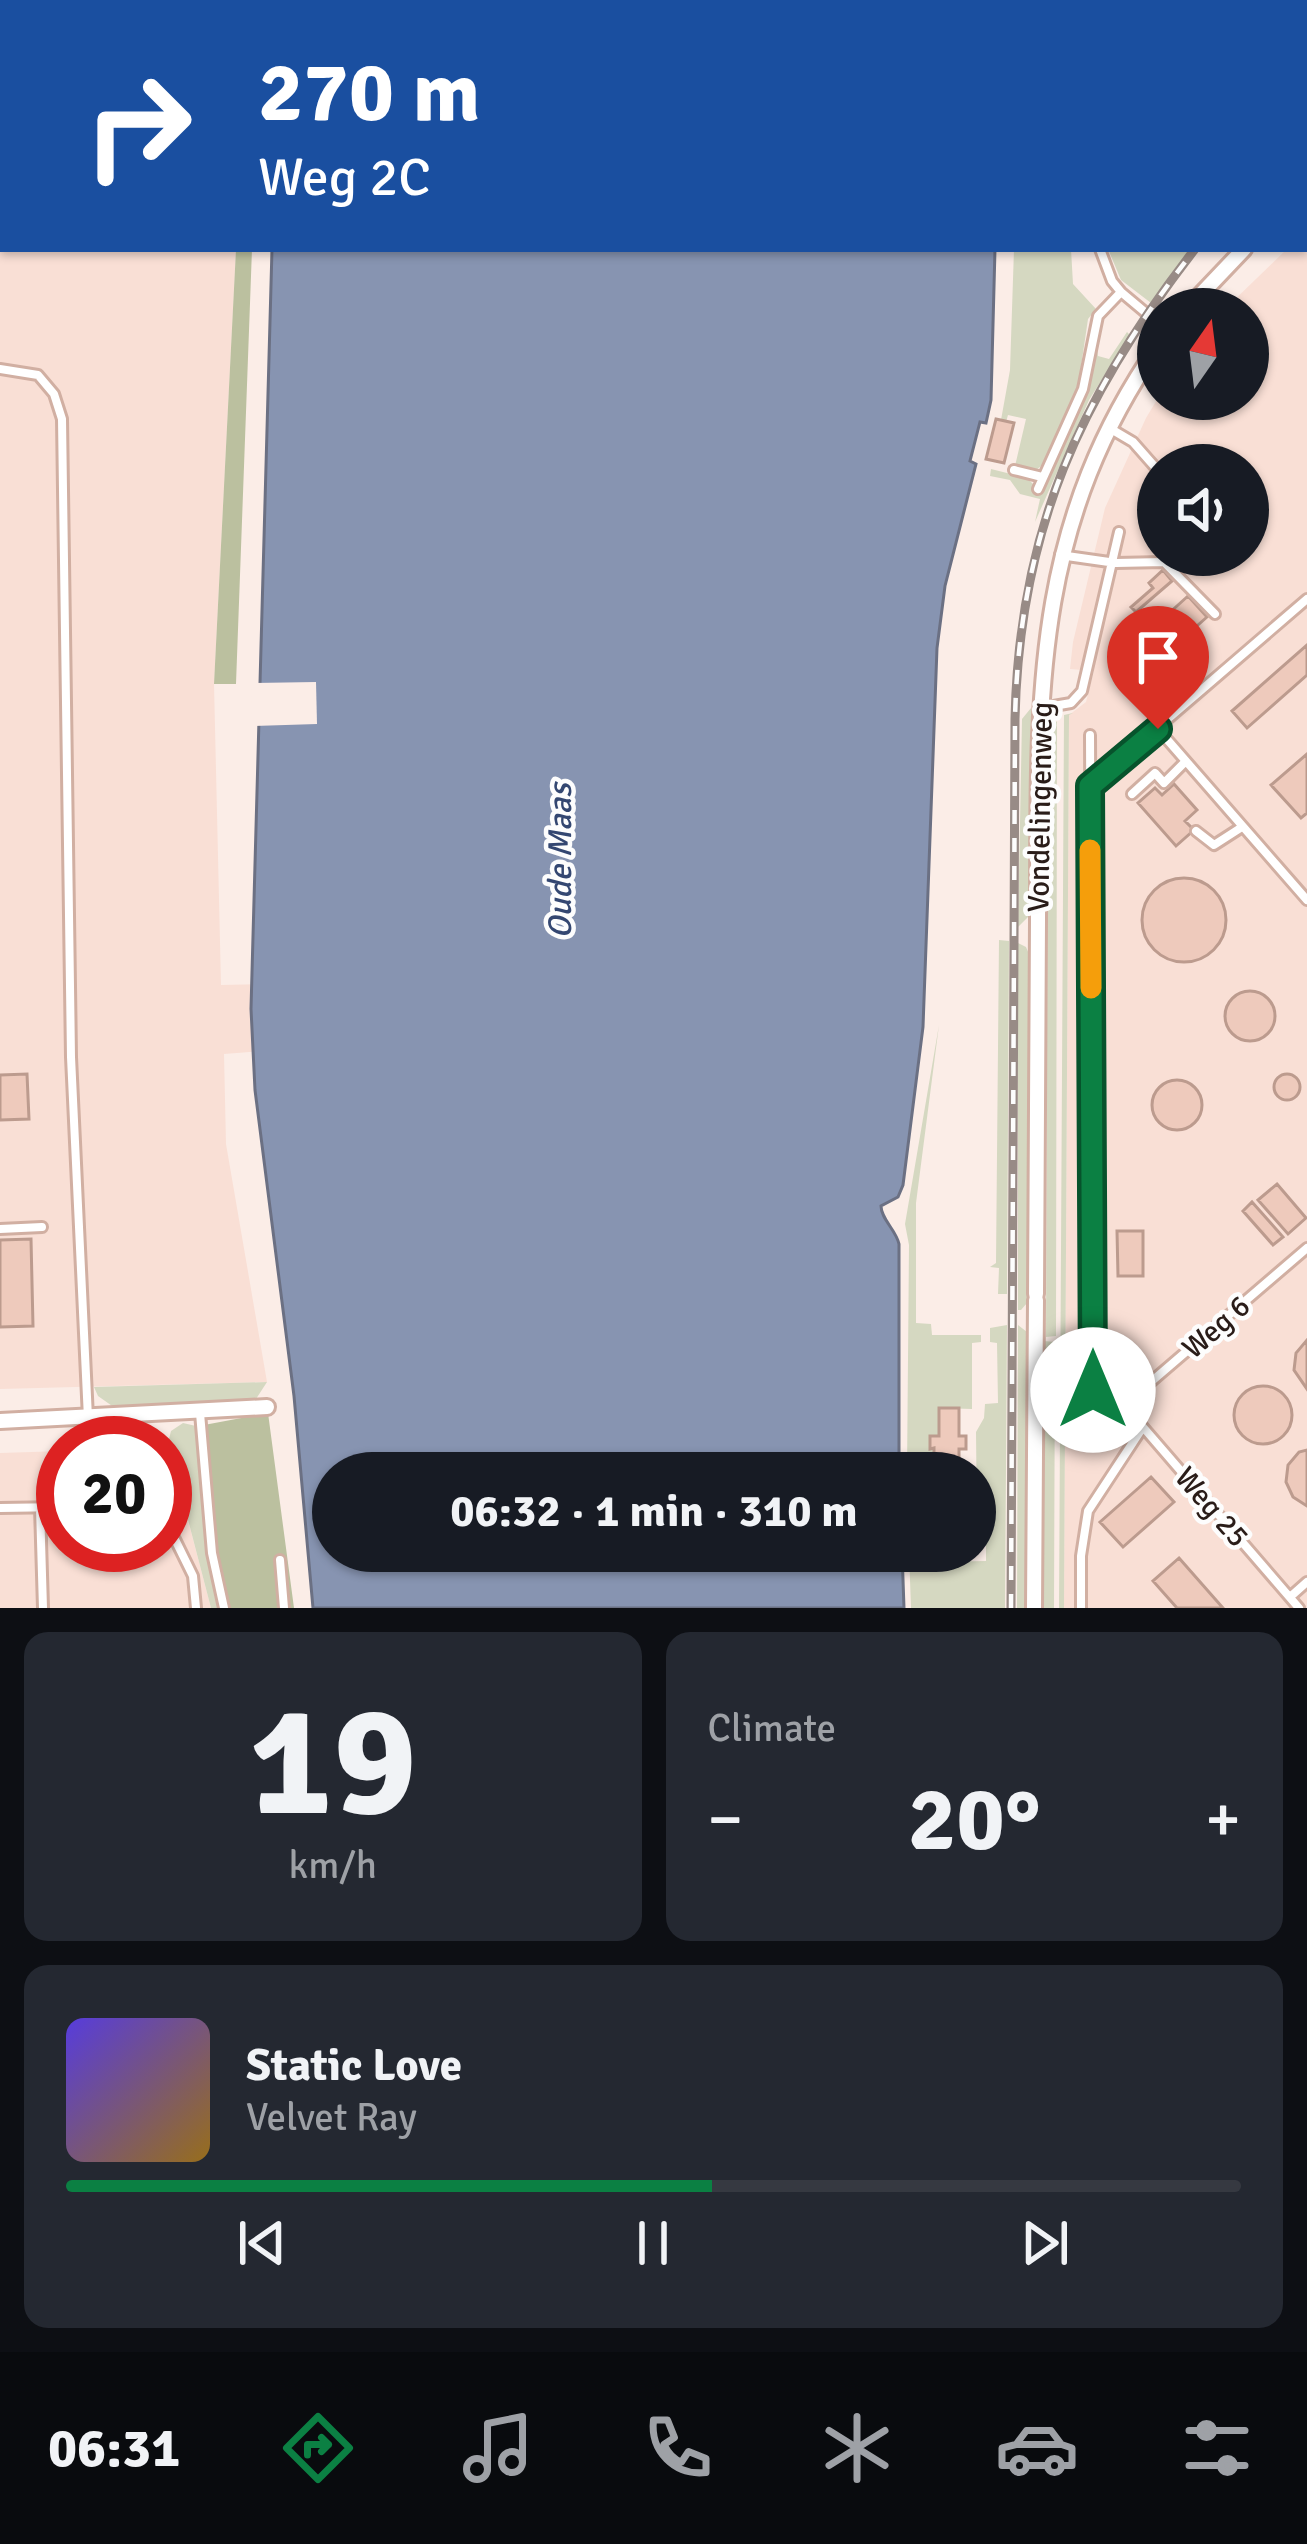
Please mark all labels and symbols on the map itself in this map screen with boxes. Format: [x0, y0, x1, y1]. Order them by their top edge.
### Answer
north arrow [1137, 288, 1269, 420]
pin [1107, 606, 1209, 729]
street label: Vondelingenweg [1020, 701, 1061, 913]
water label: Oude Maas [540, 781, 581, 939]
street label: Weg 6 [1175, 1288, 1258, 1367]
position arrow [1030, 1327, 1156, 1453]
speed limit sign: 20 [36, 1416, 192, 1572]
street label: Weg 25 [1167, 1460, 1256, 1555]

